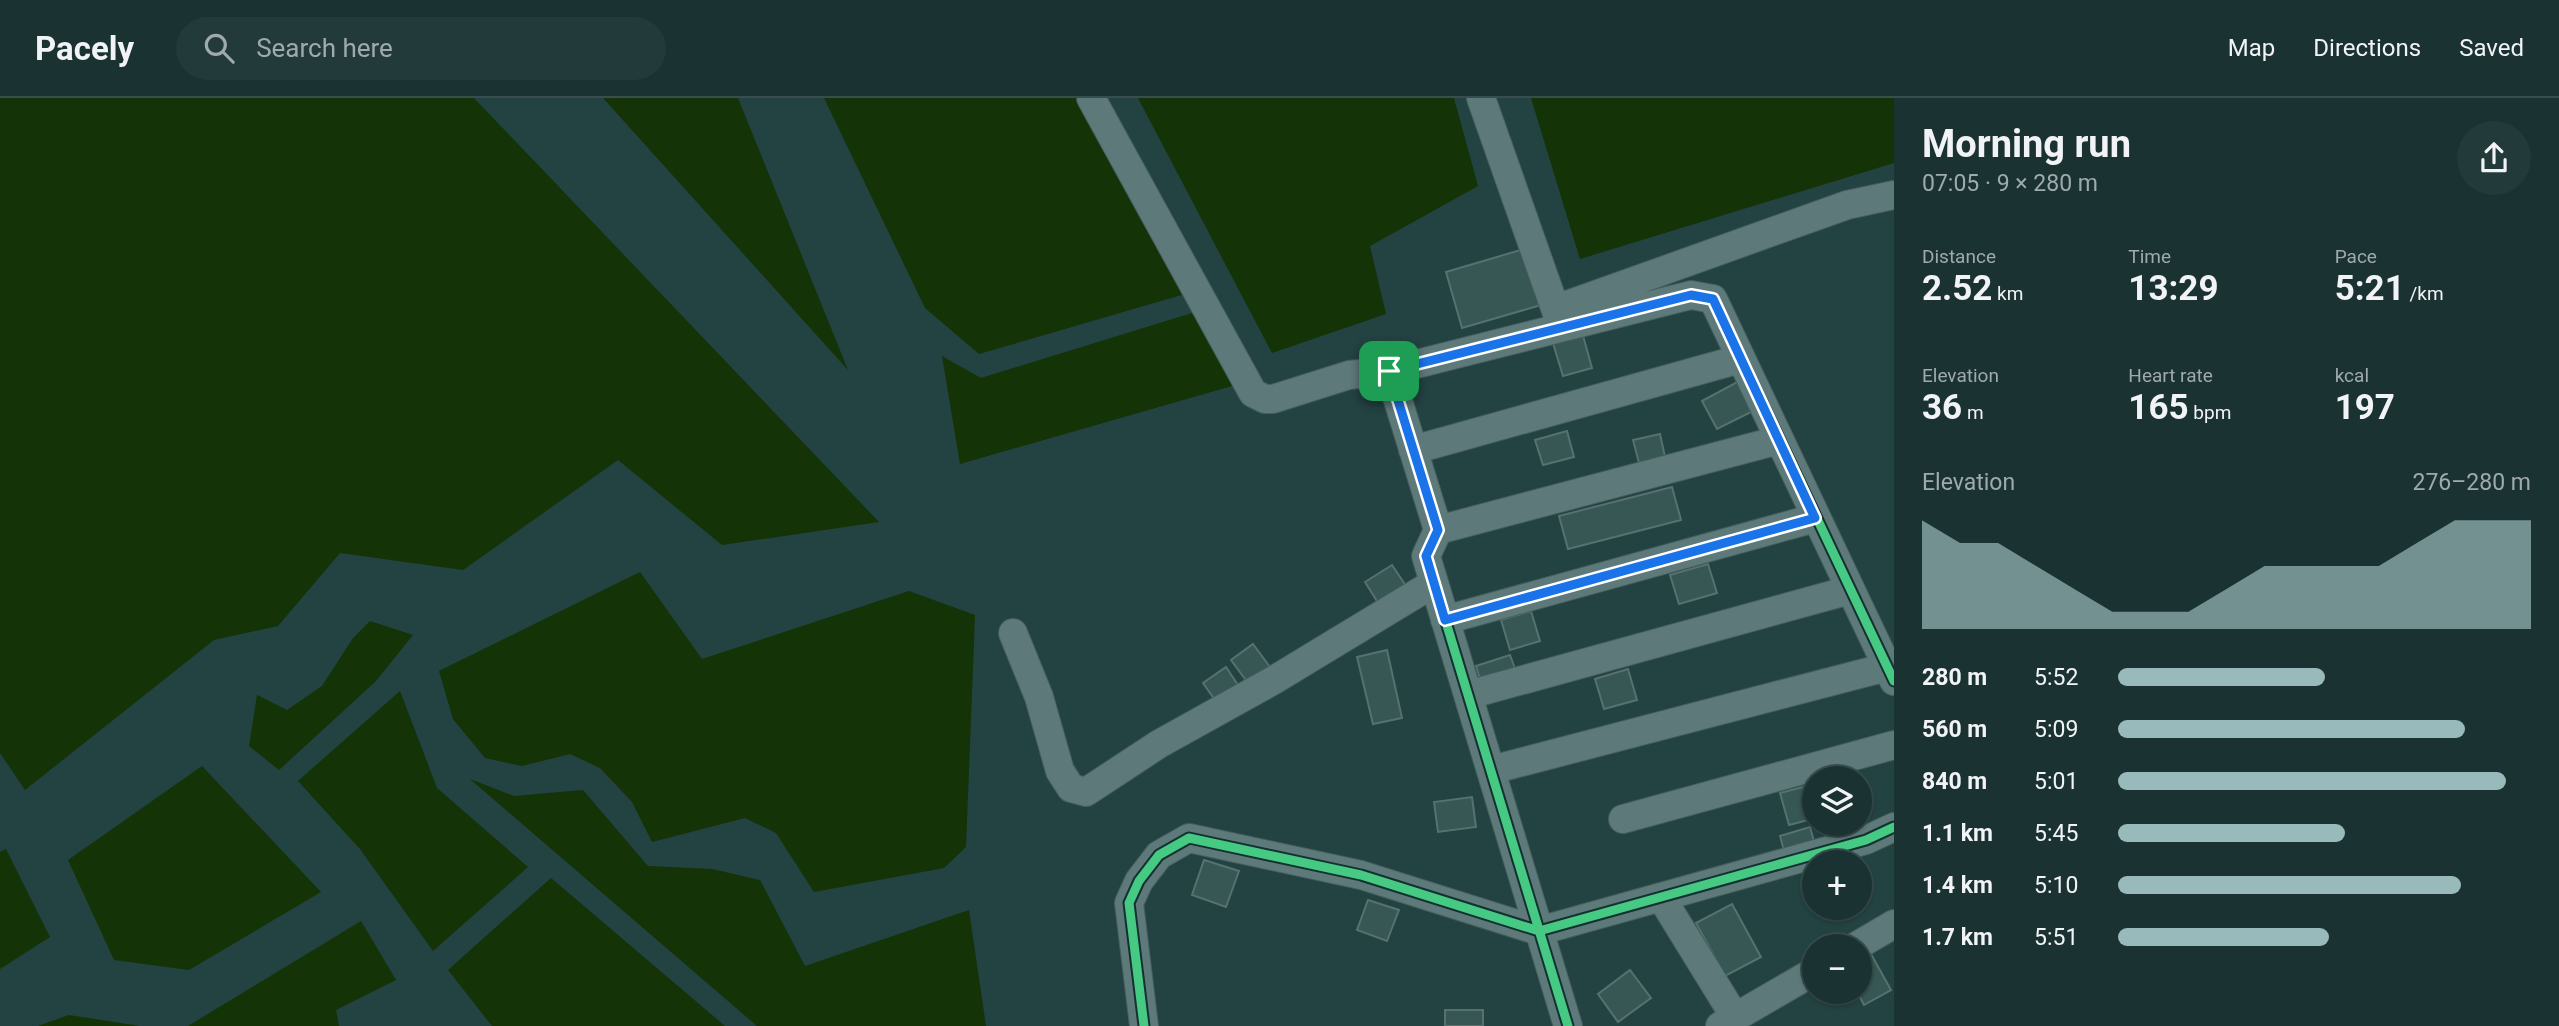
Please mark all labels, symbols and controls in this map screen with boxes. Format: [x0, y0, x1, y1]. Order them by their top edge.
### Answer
search box [176, 17, 666, 80]
text: Pacely [35, 29, 134, 68]
icon: search [200, 29, 238, 67]
text: Search here [256, 33, 393, 63]
text: Map [2228, 34, 2275, 62]
text: Directions [2313, 34, 2421, 62]
text: Saved [2459, 34, 2524, 62]
button: share [2457, 121, 2531, 195]
text: Morning run [1922, 122, 2131, 166]
text: 07:05 · 9 × 280 m [1922, 170, 2098, 197]
text: Distance [1922, 245, 1996, 268]
text: Time [2128, 245, 2171, 268]
text: Pace [2335, 245, 2377, 268]
text: 2.52 [1922, 268, 1992, 309]
text: 13:29 [2128, 268, 2219, 309]
text: 5:21 [2335, 268, 2405, 309]
text: km [1992, 282, 2023, 305]
text: /km [2405, 282, 2444, 305]
pin [1359, 341, 1419, 401]
icon: arrive [1370, 352, 1408, 390]
text: Elevation [1922, 364, 1999, 387]
text: Heart rate [2128, 364, 2213, 387]
text: kcal [2335, 364, 2369, 387]
text: 36 [1922, 387, 1962, 428]
text: 165 [2128, 387, 2189, 428]
text: 197 [2335, 387, 2395, 428]
text: m [1962, 401, 1984, 424]
text: bpm [2189, 401, 2231, 424]
text: Elevation [1922, 469, 2015, 496]
text: 276–280 m [2412, 469, 2531, 496]
text: 280 m [1922, 664, 1987, 691]
text: 5:52 [2034, 664, 2078, 691]
text: 560 m [1922, 716, 1987, 743]
text: 5:09 [2034, 716, 2078, 743]
map controls [1802, 766, 1872, 1004]
button: layers [1802, 766, 1872, 836]
text: 840 m [1922, 768, 1987, 795]
text: 5:01 [2034, 768, 2078, 795]
text: 1.1 km [1922, 820, 1993, 847]
text: 5:45 [2034, 820, 2078, 847]
button: + [1802, 850, 1872, 920]
text: 1.4 km [1922, 872, 1993, 899]
text: 5:10 [2034, 872, 2078, 899]
text: 1.7 km [1922, 924, 1993, 951]
text: 5:51 [2034, 924, 2078, 951]
button: − [1802, 934, 1872, 1004]

